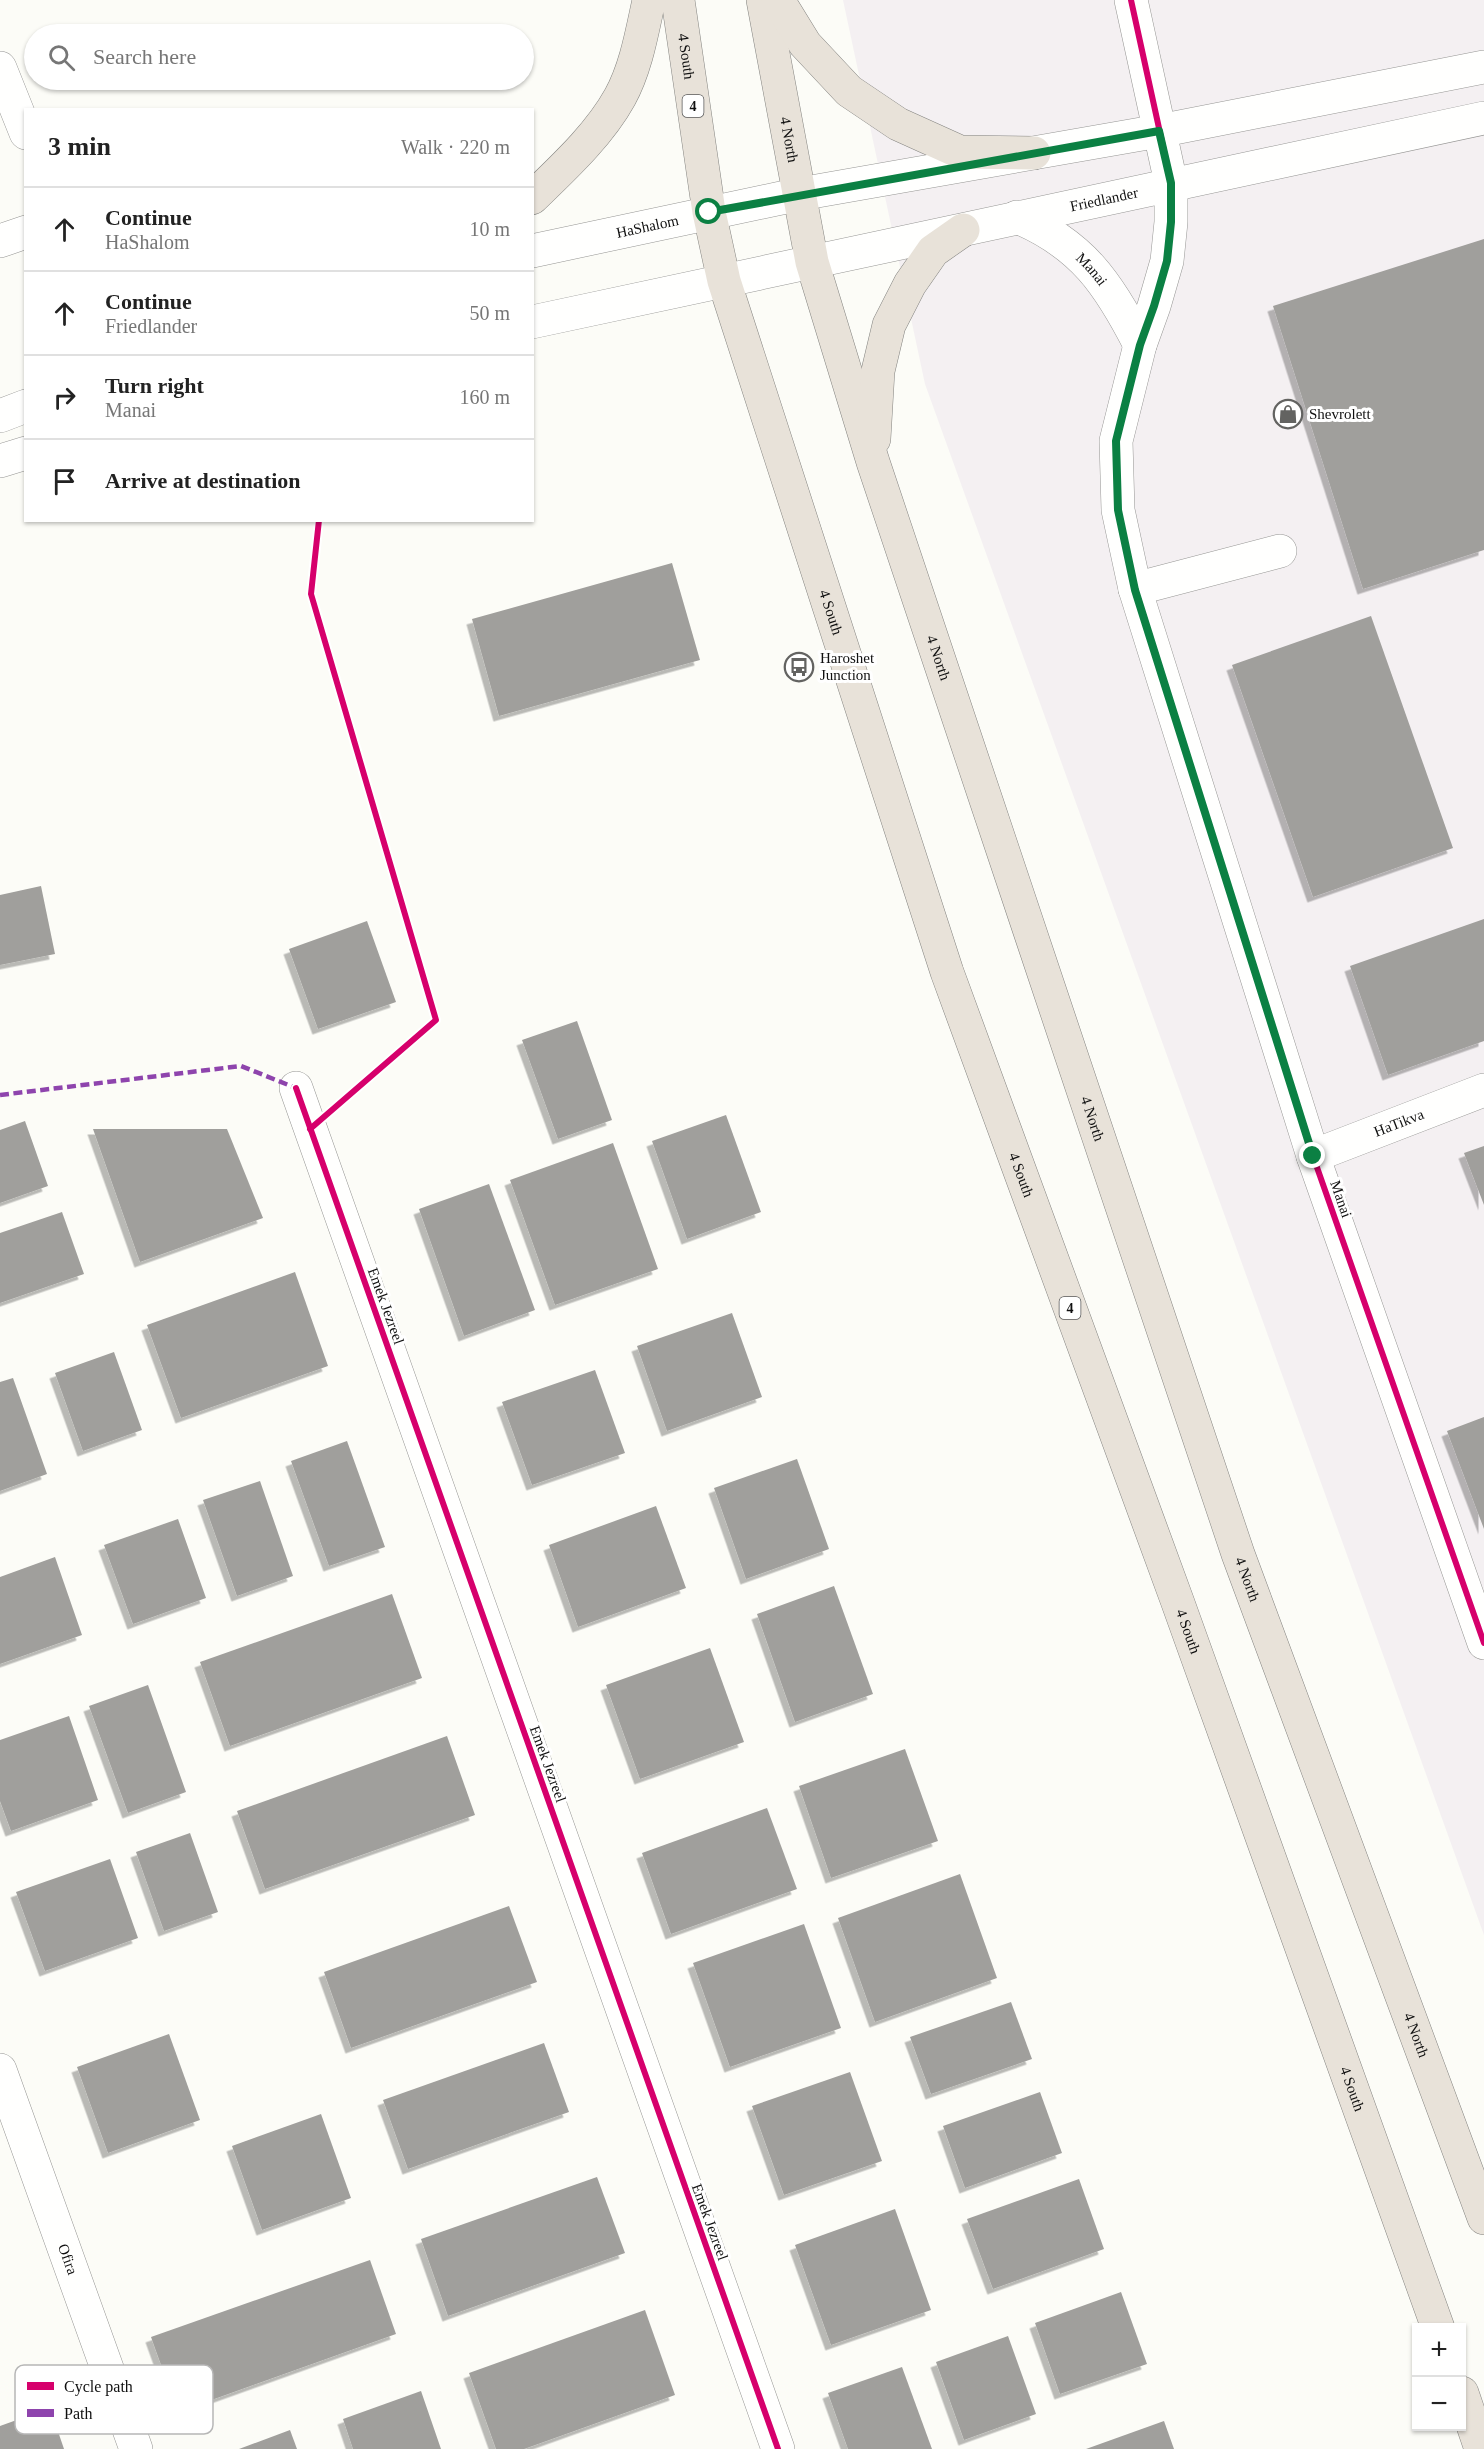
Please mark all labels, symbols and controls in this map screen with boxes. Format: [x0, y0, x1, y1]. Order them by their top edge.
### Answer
search box [24, 24, 534, 90]
street label: 4 South [675, 32, 698, 81]
icon: search [45, 41, 78, 74]
text: Search here [93, 44, 196, 69]
road number: 4 [682, 95, 704, 117]
street label: 4 North [777, 115, 801, 164]
text: 3 min [48, 132, 111, 161]
text: Walk · 220 m [401, 136, 510, 158]
street label: Friedlander [1069, 184, 1140, 214]
route start [695, 198, 721, 224]
text: Continue [105, 205, 192, 230]
street label: HaShalom [615, 212, 680, 241]
icon: ahead [48, 213, 81, 246]
text: 10 m [469, 218, 510, 240]
text: HaShalom [105, 231, 189, 253]
street label: Manai [1073, 250, 1110, 289]
text: Continue [105, 289, 192, 314]
icon: ahead [48, 297, 81, 330]
text: 50 m [469, 302, 510, 324]
text: Friedlander [105, 315, 197, 337]
text: Turn right [105, 373, 204, 398]
icon: right [48, 381, 81, 414]
text: 160 m [459, 386, 510, 408]
shop icon: Shevrolett [1272, 398, 1304, 430]
text: Manai [105, 399, 156, 421]
place label: Shevrolett [1309, 406, 1371, 422]
icon: arrive [48, 465, 81, 498]
text: Arrive at destination [105, 468, 301, 493]
street label: 4 South [816, 588, 846, 637]
street label: 4 North [923, 633, 953, 683]
place label: Haroshet Junction [820, 650, 875, 683]
bus stop icon: Haroshet Junction [783, 651, 815, 683]
street label: 4 North [1078, 1094, 1108, 1144]
street label: HaTikva [1372, 1106, 1426, 1140]
route end [1299, 1142, 1325, 1168]
street label: 4 South [1006, 1150, 1037, 1200]
street label: Manai [1327, 1178, 1355, 1220]
street label: Emek Jezreel [365, 1265, 407, 1347]
road number: 4 [1060, 1297, 1080, 1319]
street label: 4 North [1232, 1555, 1263, 1604]
street label: 4 South [1173, 1607, 1204, 1656]
street label: Emek Jezreel [527, 1723, 569, 1805]
street label: 4 North [1401, 2011, 1432, 2060]
street label: 4 South [1337, 2064, 1368, 2114]
street label: Emek Jezreel [689, 2181, 731, 2263]
street label: Ofira [55, 2242, 81, 2277]
map controls [1412, 2323, 1466, 2431]
button: + [1412, 2323, 1466, 2377]
legend [15, 2365, 213, 2434]
button: − [1412, 2377, 1466, 2431]
text: Cycle path [64, 2378, 133, 2396]
text: Path [64, 2405, 92, 2422]

